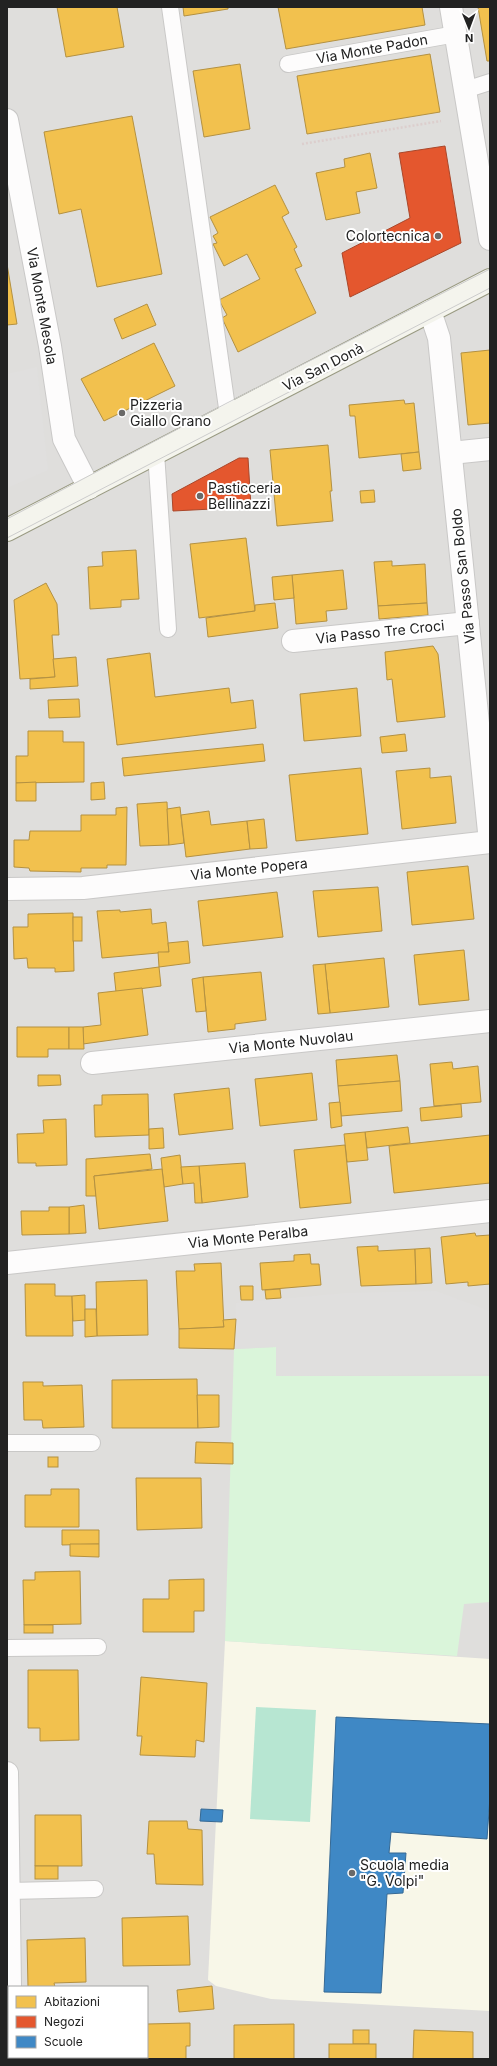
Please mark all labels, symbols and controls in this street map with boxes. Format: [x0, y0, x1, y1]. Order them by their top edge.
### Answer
north arrow [449, 8, 489, 48]
street label: Via Monte Padon [315, 30, 429, 67]
text: N [465, 31, 473, 45]
place label: Colortecnica [346, 227, 430, 244]
marker: Colortecnica [433, 231, 443, 241]
street label: Via Monte Mesola [24, 246, 61, 366]
street label: Via San Donà [279, 339, 366, 394]
place label: Pizzeria Giallo Grano [130, 396, 211, 429]
marker: Pizzeria Giallo Grano [117, 408, 127, 418]
place label: Pasticceria Bellinazzi [208, 479, 281, 512]
marker: Pasticceria Bellinazzi [195, 491, 205, 501]
street label: Via Passo San Boldo [447, 508, 478, 644]
street label: Via Passo Tre Croci [315, 616, 445, 647]
street label: Via Monte Popera [189, 854, 308, 883]
street label: Via Monte Nuvolau [228, 1027, 354, 1056]
street label: Via Monte Peralba [187, 1222, 309, 1251]
place label: Scuola media "G. Volpi" [360, 1856, 449, 1889]
marker: Scuola media "G. Volpi" [347, 1868, 357, 1878]
legend [8, 1986, 148, 2058]
text: Abitazioni [44, 1994, 100, 2009]
text: Negozi [44, 2014, 84, 2029]
text: Scuole [44, 2034, 83, 2049]

